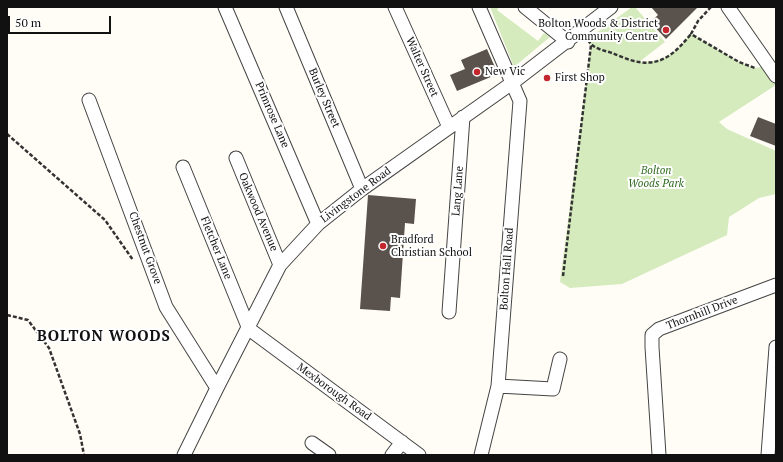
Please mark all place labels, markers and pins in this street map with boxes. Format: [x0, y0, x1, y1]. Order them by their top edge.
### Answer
place label: Bolton Woods & District Community Centre [538, 17, 658, 43]
marker: Bolton Woods & District Community Centre [661, 25, 671, 35]
place label: New Vic [485, 65, 525, 79]
marker: New Vic [472, 67, 482, 77]
place label: First Shop [555, 71, 605, 85]
marker: First Shop [542, 73, 552, 83]
place label: Bradford Christian School [391, 233, 472, 259]
marker: Bradford Christian School [378, 241, 388, 251]

